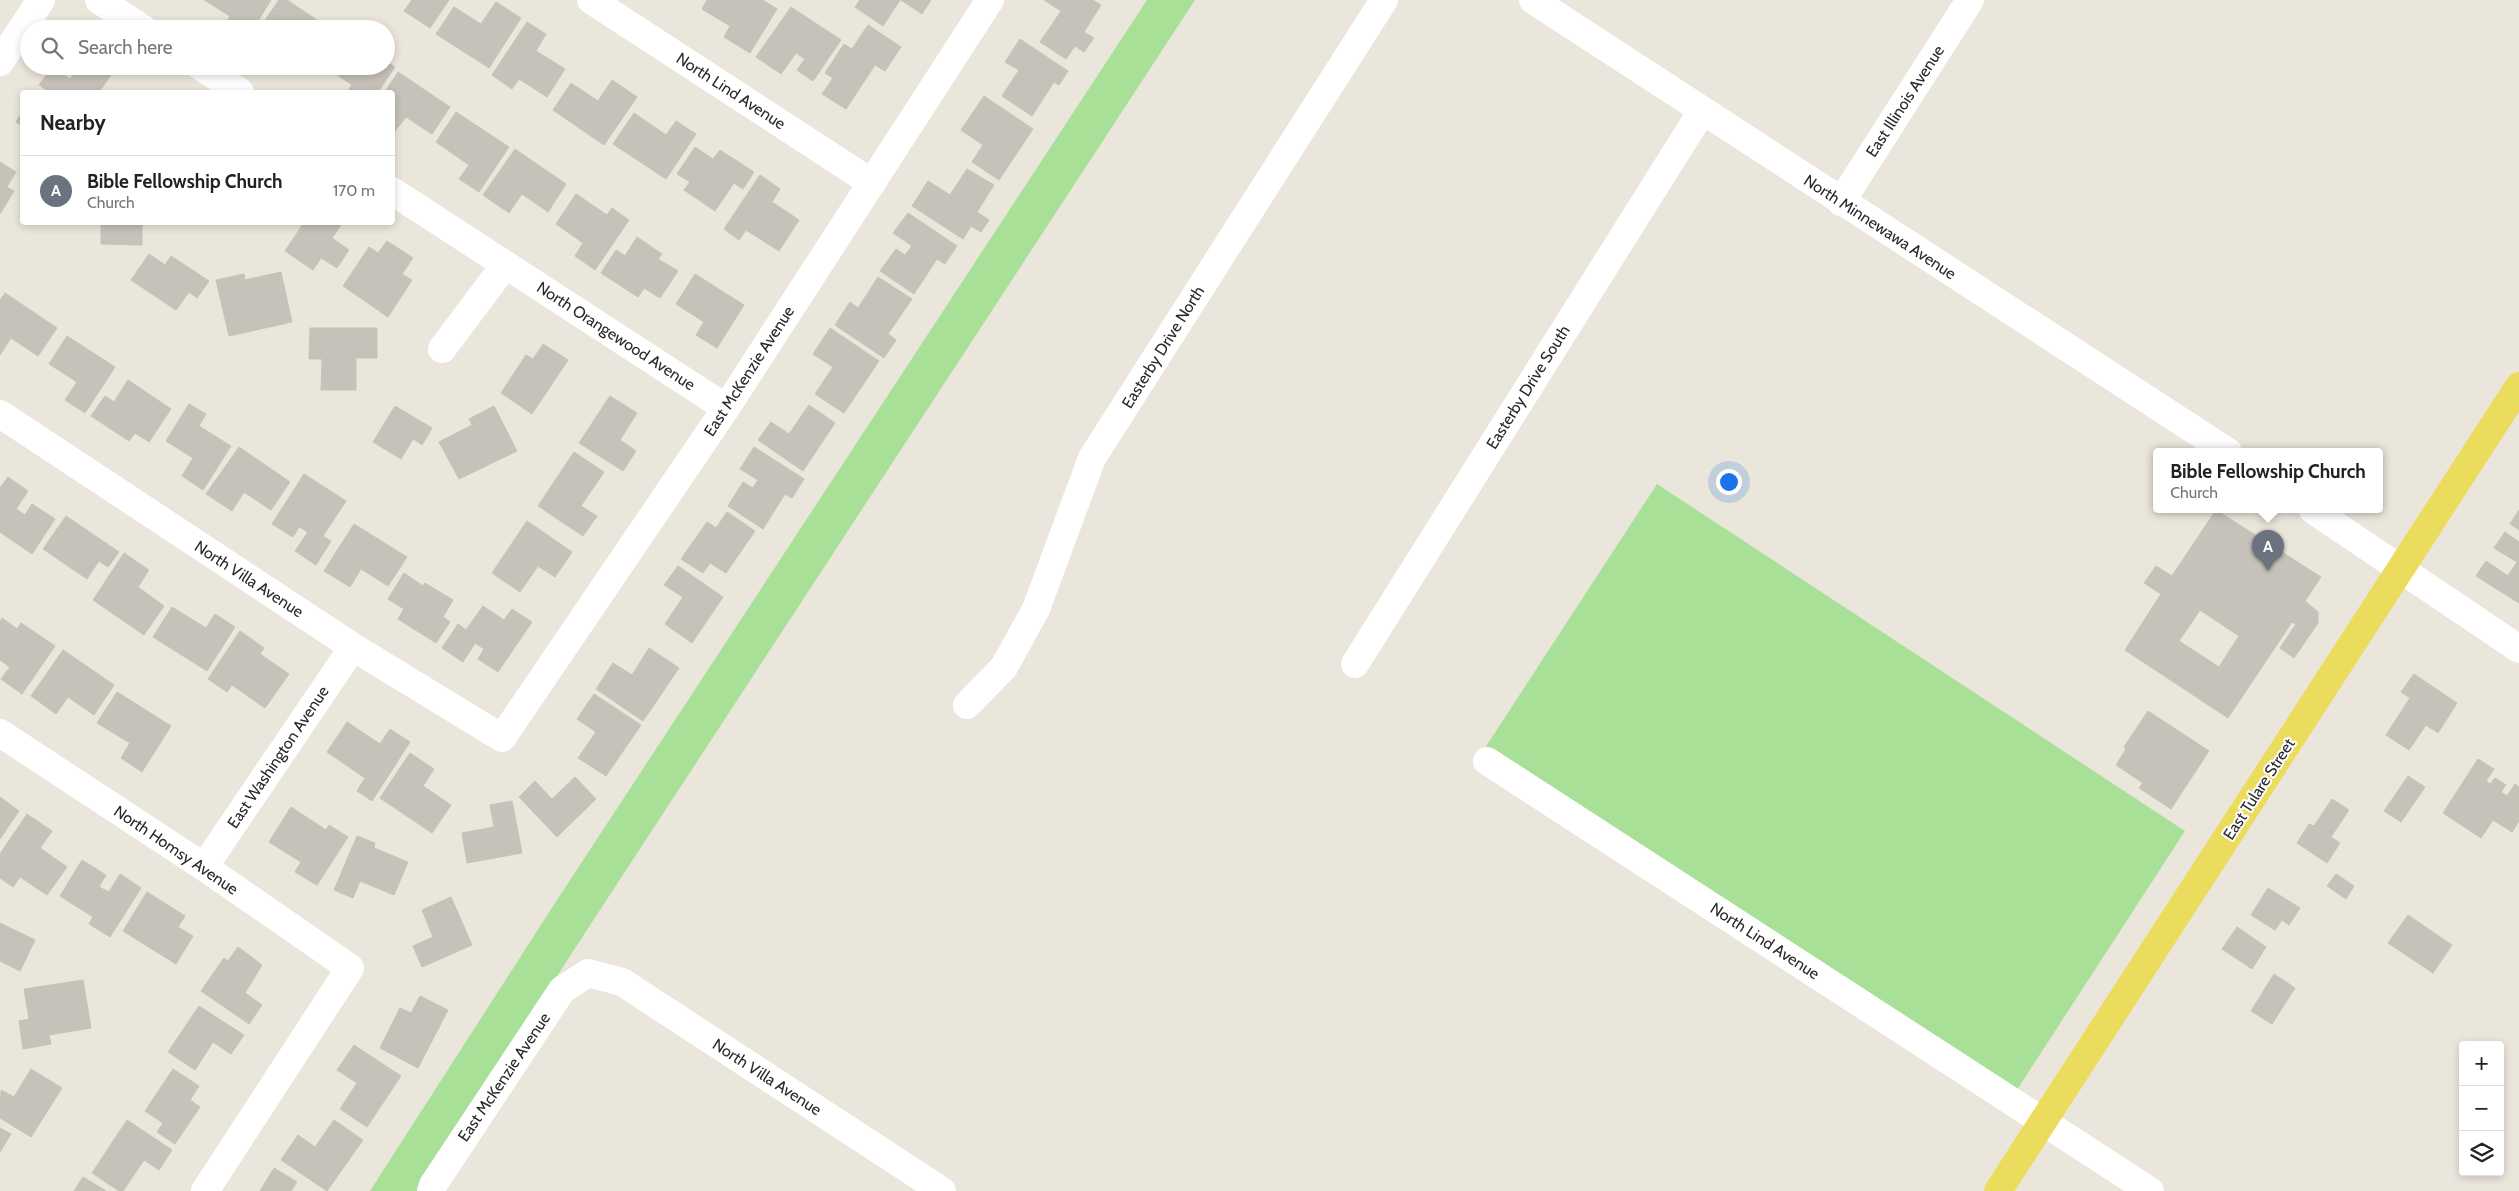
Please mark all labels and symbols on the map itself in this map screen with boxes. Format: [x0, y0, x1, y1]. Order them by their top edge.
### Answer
street label: East Illinois Avenue [1862, 42, 1948, 160]
street label: North Lind Avenue [673, 49, 789, 133]
street label: North Minnewawa Avenue [1800, 171, 1960, 283]
street label: North Orangewood Avenue [533, 278, 699, 394]
street label: Easterby Drive North [1118, 282, 1208, 412]
street label: East McKenzie Avenue [700, 302, 798, 440]
street label: Easterby Drive South [1482, 322, 1574, 452]
your location [1716, 469, 1742, 495]
pin: A [2252, 530, 2284, 571]
street label: North Villa Avenue [191, 537, 307, 621]
street label: East Washington Avenue [223, 682, 333, 832]
street label: East Tulare Street [2219, 734, 2299, 843]
street label: North Homsy Avenue [110, 801, 242, 899]
street label: North Lind Avenue [1707, 899, 1823, 983]
street label: East McKenzie Avenue [454, 1009, 554, 1145]
street label: North Villa Avenue [709, 1035, 825, 1119]

